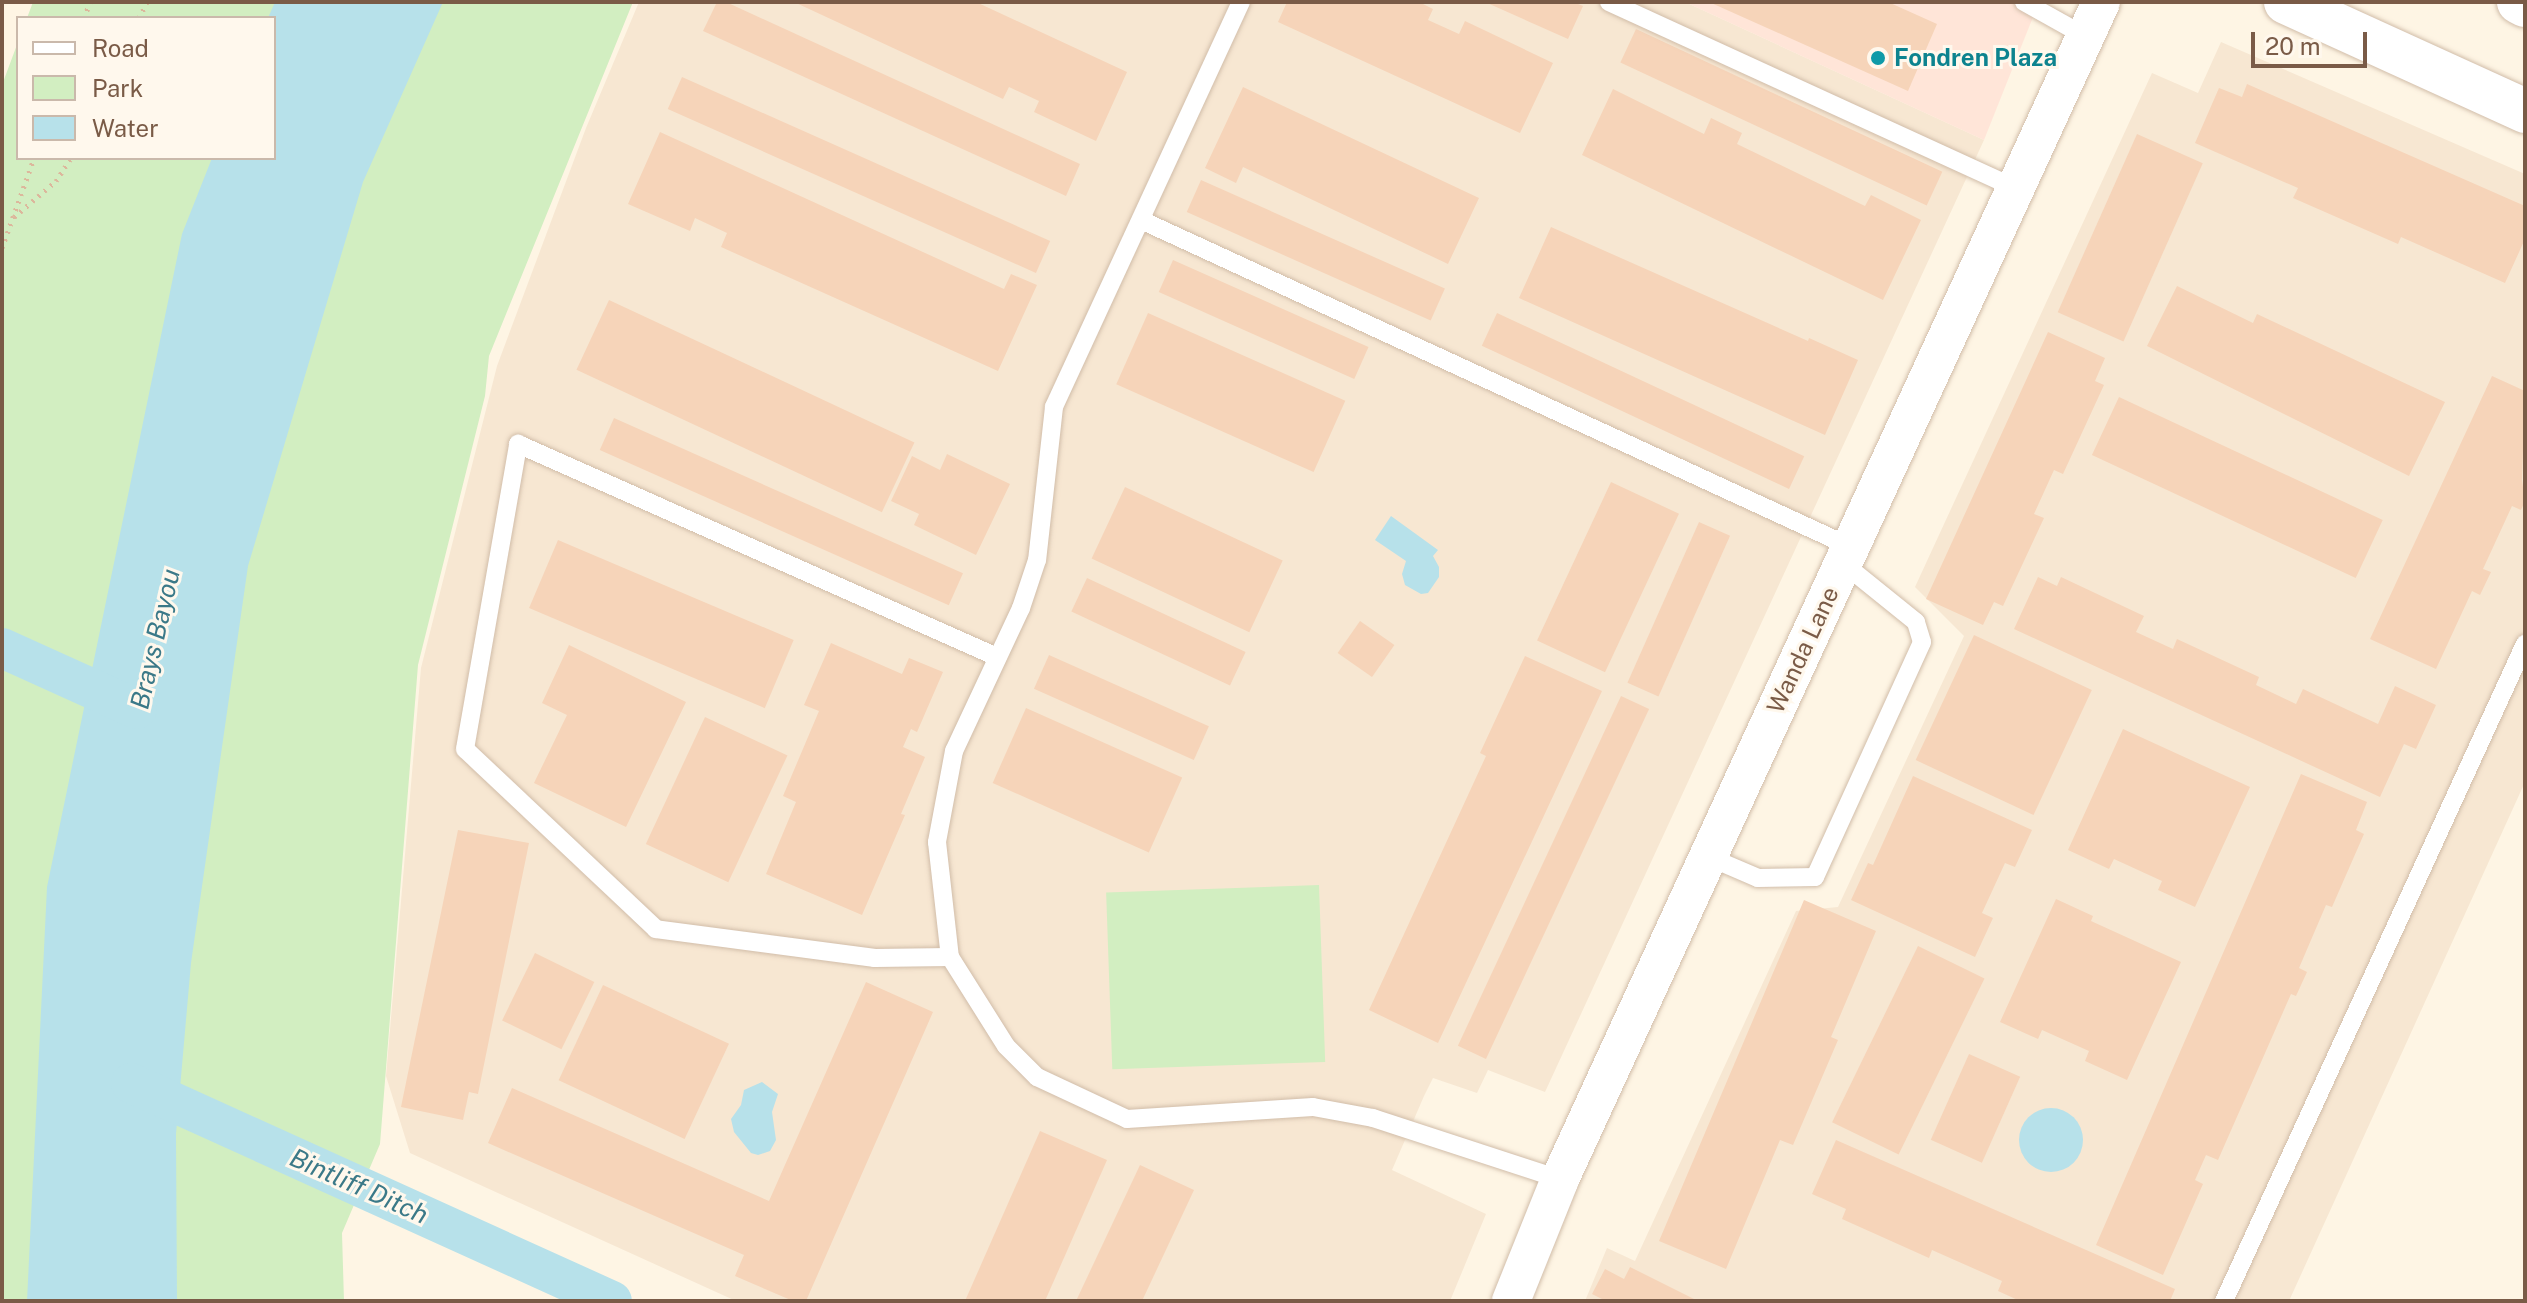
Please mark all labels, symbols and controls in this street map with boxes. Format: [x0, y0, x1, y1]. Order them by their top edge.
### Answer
legend [16, 16, 276, 160]
scale bar [2255, 16, 2371, 66]
text: 20 m [2265, 32, 2321, 60]
text: Road [92, 34, 149, 62]
place label: Fondren Plaza [1894, 44, 2057, 72]
marker: Fondren Plaza [1869, 49, 1887, 67]
text: Park [92, 74, 143, 102]
text: Water [92, 114, 159, 142]
water label: Brays Bayou [124, 566, 186, 712]
street label: Wanda Lane [1761, 582, 1845, 718]
water label: Bintliff Ditch [285, 1142, 433, 1230]

